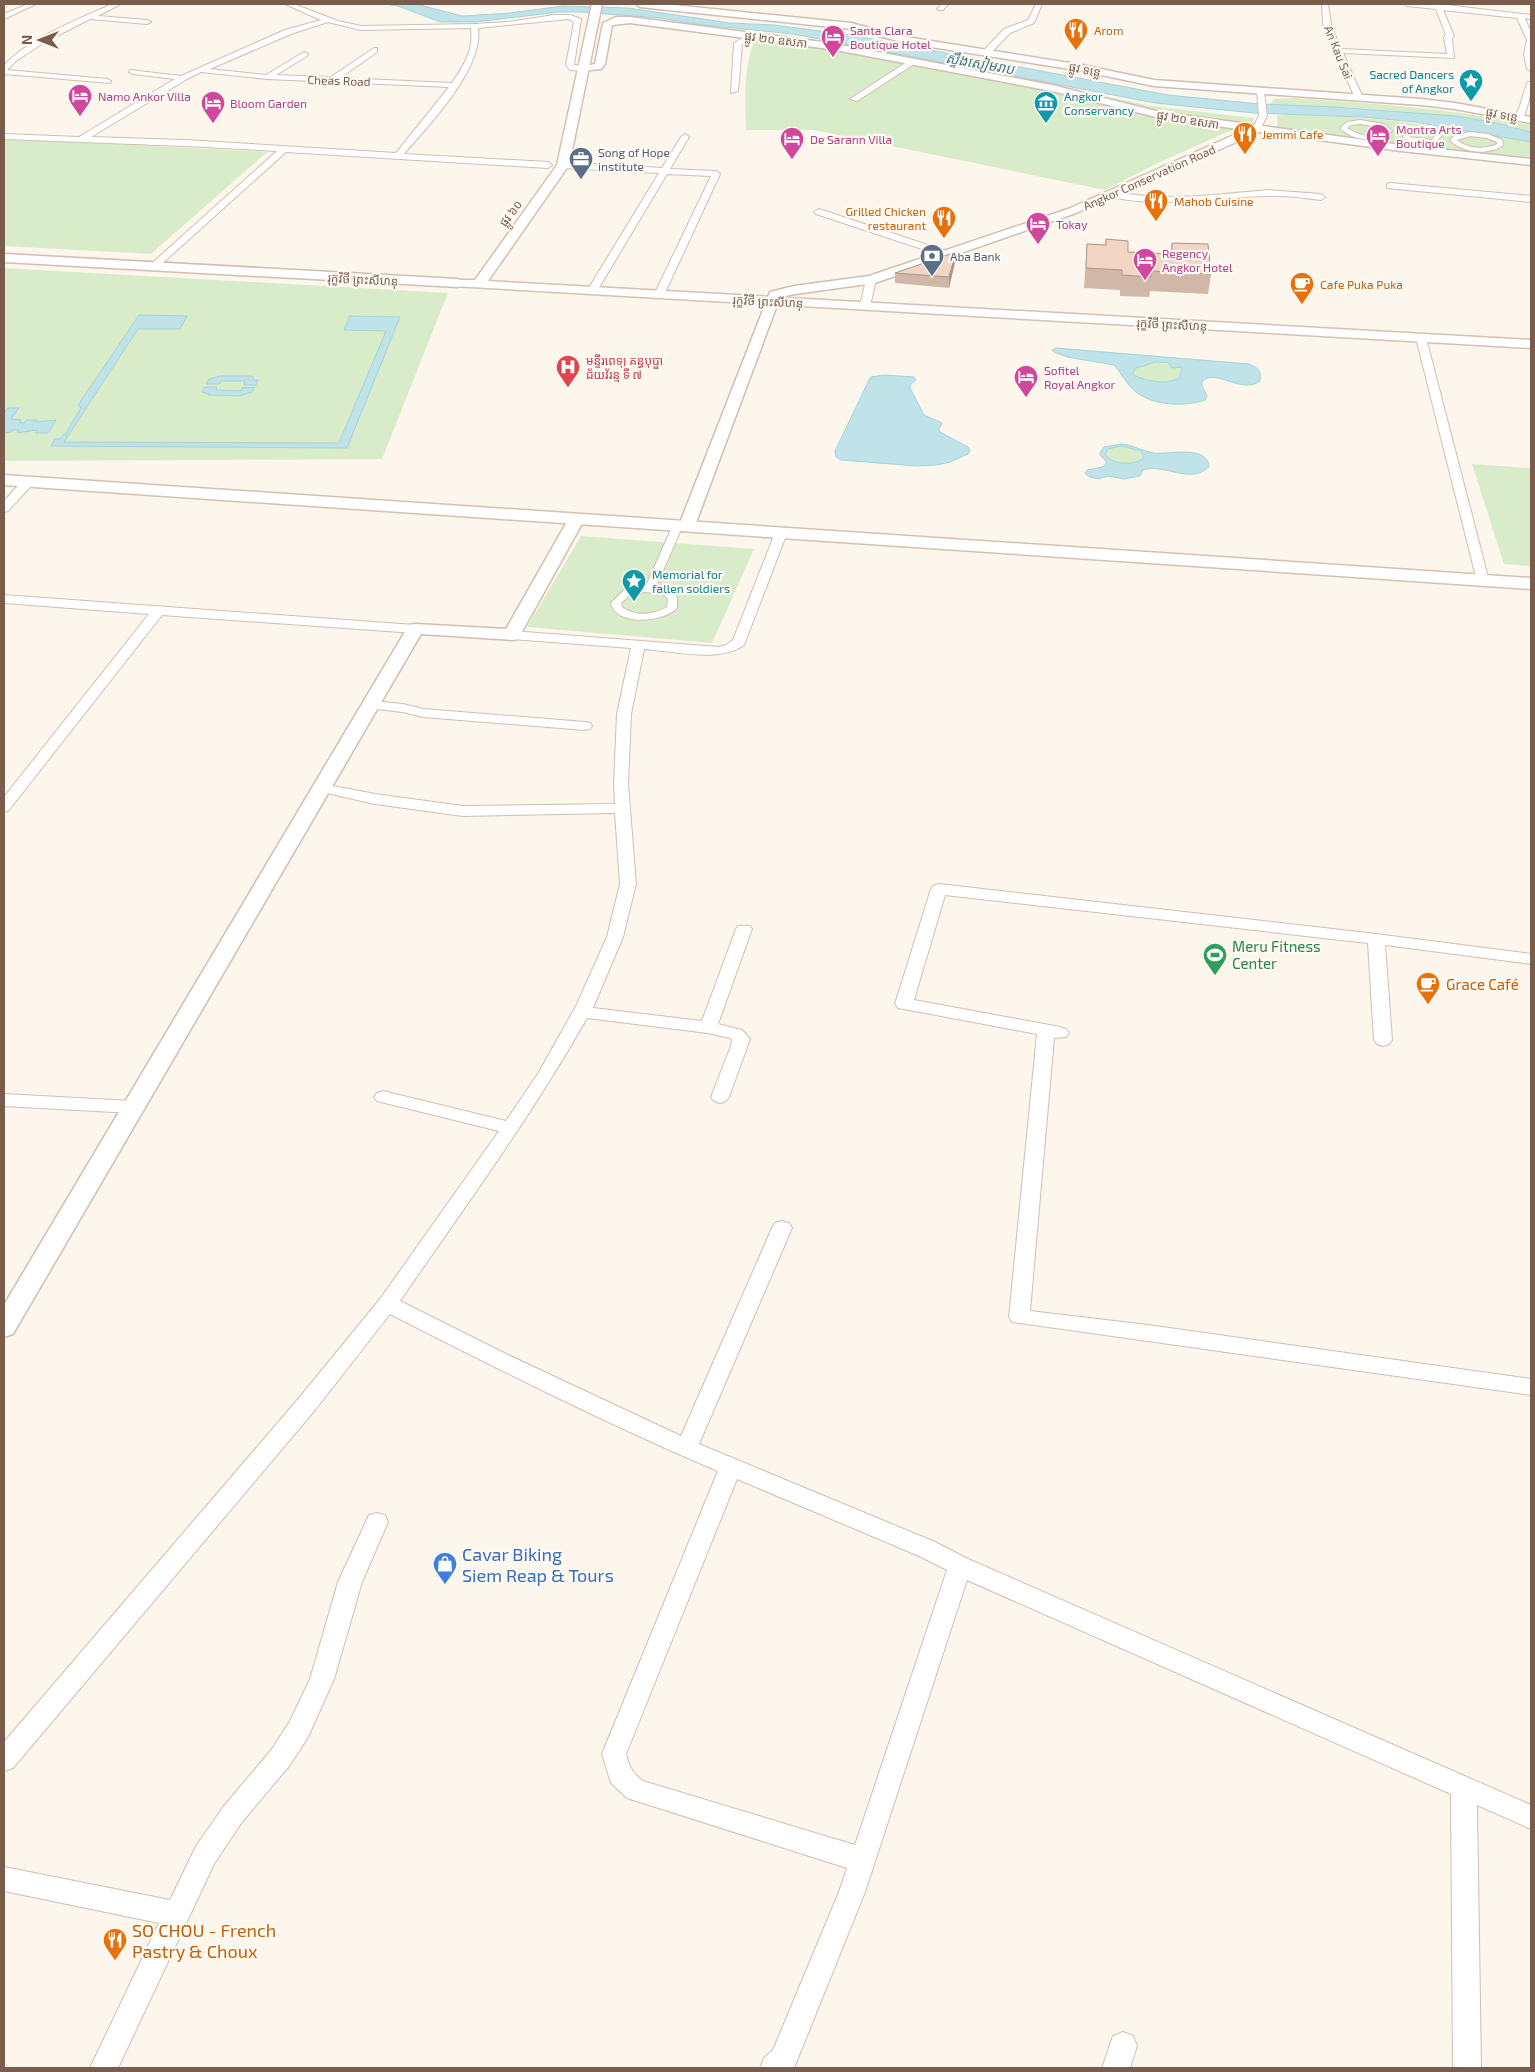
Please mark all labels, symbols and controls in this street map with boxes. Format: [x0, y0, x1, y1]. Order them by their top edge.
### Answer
north arrow [15, 15, 65, 65]
restaurant icon: Arom [1063, 17, 1089, 51]
place label: Santa Clara Boutique Hotel [850, 23, 931, 51]
place label: Arom [1094, 23, 1123, 37]
street label: An Kau Sai [1322, 23, 1356, 81]
hotel icon: Santa Clara Boutique Hotel [820, 24, 846, 58]
street label: ផ្លូវ ២០ ឧសភា [743, 28, 808, 54]
text: N [18, 35, 35, 45]
water label: ស្ទឹងសៀមរាប [944, 49, 1017, 79]
street label: ផ្លូវ ទន្លេ [1067, 59, 1102, 83]
place label: Sacred Dancers of Angkor [1370, 67, 1454, 95]
place icon: Sacred Dancers of Angkor [1458, 68, 1484, 102]
street label: Cheas Road [307, 72, 371, 88]
hotel icon: Namo Ankor Villa [67, 83, 93, 117]
place label: Namo Ankor Villa [98, 89, 191, 103]
place label: Angkor Conservancy [1064, 89, 1135, 117]
hotel icon: Bloom Garden [200, 90, 226, 124]
museum icon: Angkor Conservancy [1033, 90, 1059, 124]
place label: Bloom Garden [230, 96, 307, 110]
street label: ផ្លូវ ទន្លេ [1484, 104, 1519, 128]
street label: ផ្លូវ ២០ ឧសភា [1155, 107, 1220, 135]
restaurant icon: Jemmi Cafe [1232, 121, 1258, 155]
place label: Montra Arts Boutique [1396, 122, 1462, 150]
hotel icon: Montra Arts Boutique [1365, 123, 1391, 157]
hotel icon: De Sarann Villa [779, 126, 805, 160]
place label: Jemmi Cafe [1262, 127, 1324, 141]
place label: De Sarann Villa [810, 132, 892, 146]
street label: Angkor Conservation Road [1081, 141, 1217, 213]
place label: Song of Hope institute [598, 145, 670, 173]
office icon: Song of Hope institute [568, 146, 594, 180]
restaurant icon: Mahob Cuisine [1143, 188, 1169, 222]
place label: Mahob Cuisine [1174, 194, 1254, 208]
street label: ផ្លូវ ៦០ [496, 197, 528, 232]
place label: Grilled Chicken restaurant [846, 204, 926, 232]
restaurant icon: Grilled Chicken restaurant [931, 205, 957, 239]
hotel icon: Tokay [1025, 211, 1051, 245]
place label: Tokay [1056, 217, 1088, 231]
bank icon: Aba Bank [919, 243, 945, 277]
place label: Regency Angkor Hotel [1162, 246, 1233, 274]
hotel icon: Regency Angkor Hotel [1132, 247, 1158, 281]
place label: Aba Bank [950, 249, 1001, 263]
street label: រុក្ខវិថី ព្រះសីហនុ [327, 270, 399, 289]
cafe icon: Cafe Puka Puka [1289, 271, 1315, 305]
place label: Cafe Puka Puka [1320, 277, 1403, 291]
street label: រុក្ខវិថី ព្រះសីហនុ [732, 292, 804, 311]
street label: រុក្ខវិថី ព្រះសីហនុ [1136, 315, 1208, 334]
place label: មន្ទីរពេទ្យ គន្ធបុប្ផា ជ័យវ័រន្ម ទី ៧ [586, 353, 663, 382]
hospital icon: មន្ទីរពេទ្យ គន្ធបុប្ផា ជ័យវ័រន្ម ទី ៧ [555, 354, 581, 388]
place label: Sofitel Royal Angkor [1044, 363, 1116, 391]
hotel icon: Sofitel Royal Angkor [1013, 364, 1039, 398]
place label: Memorial for fallen soldiers [652, 567, 730, 595]
place icon: Memorial for fallen soldiers [621, 568, 647, 602]
place label: Meru Fitness Center [1232, 937, 1321, 972]
sports icon: Meru Fitness Center [1202, 942, 1228, 976]
cafe icon: Grace Café [1415, 971, 1441, 1005]
place label: Grace Café [1446, 975, 1519, 993]
place label: Cavar Biking Siem Reap & Tours [462, 1543, 614, 1586]
shop icon: Cavar Biking Siem Reap & Tours [432, 1551, 458, 1585]
place label: SO CHOU - French Pastry & Choux [132, 1919, 276, 1962]
restaurant icon: SO CHOU - French Pastry & Choux [102, 1927, 128, 1961]

